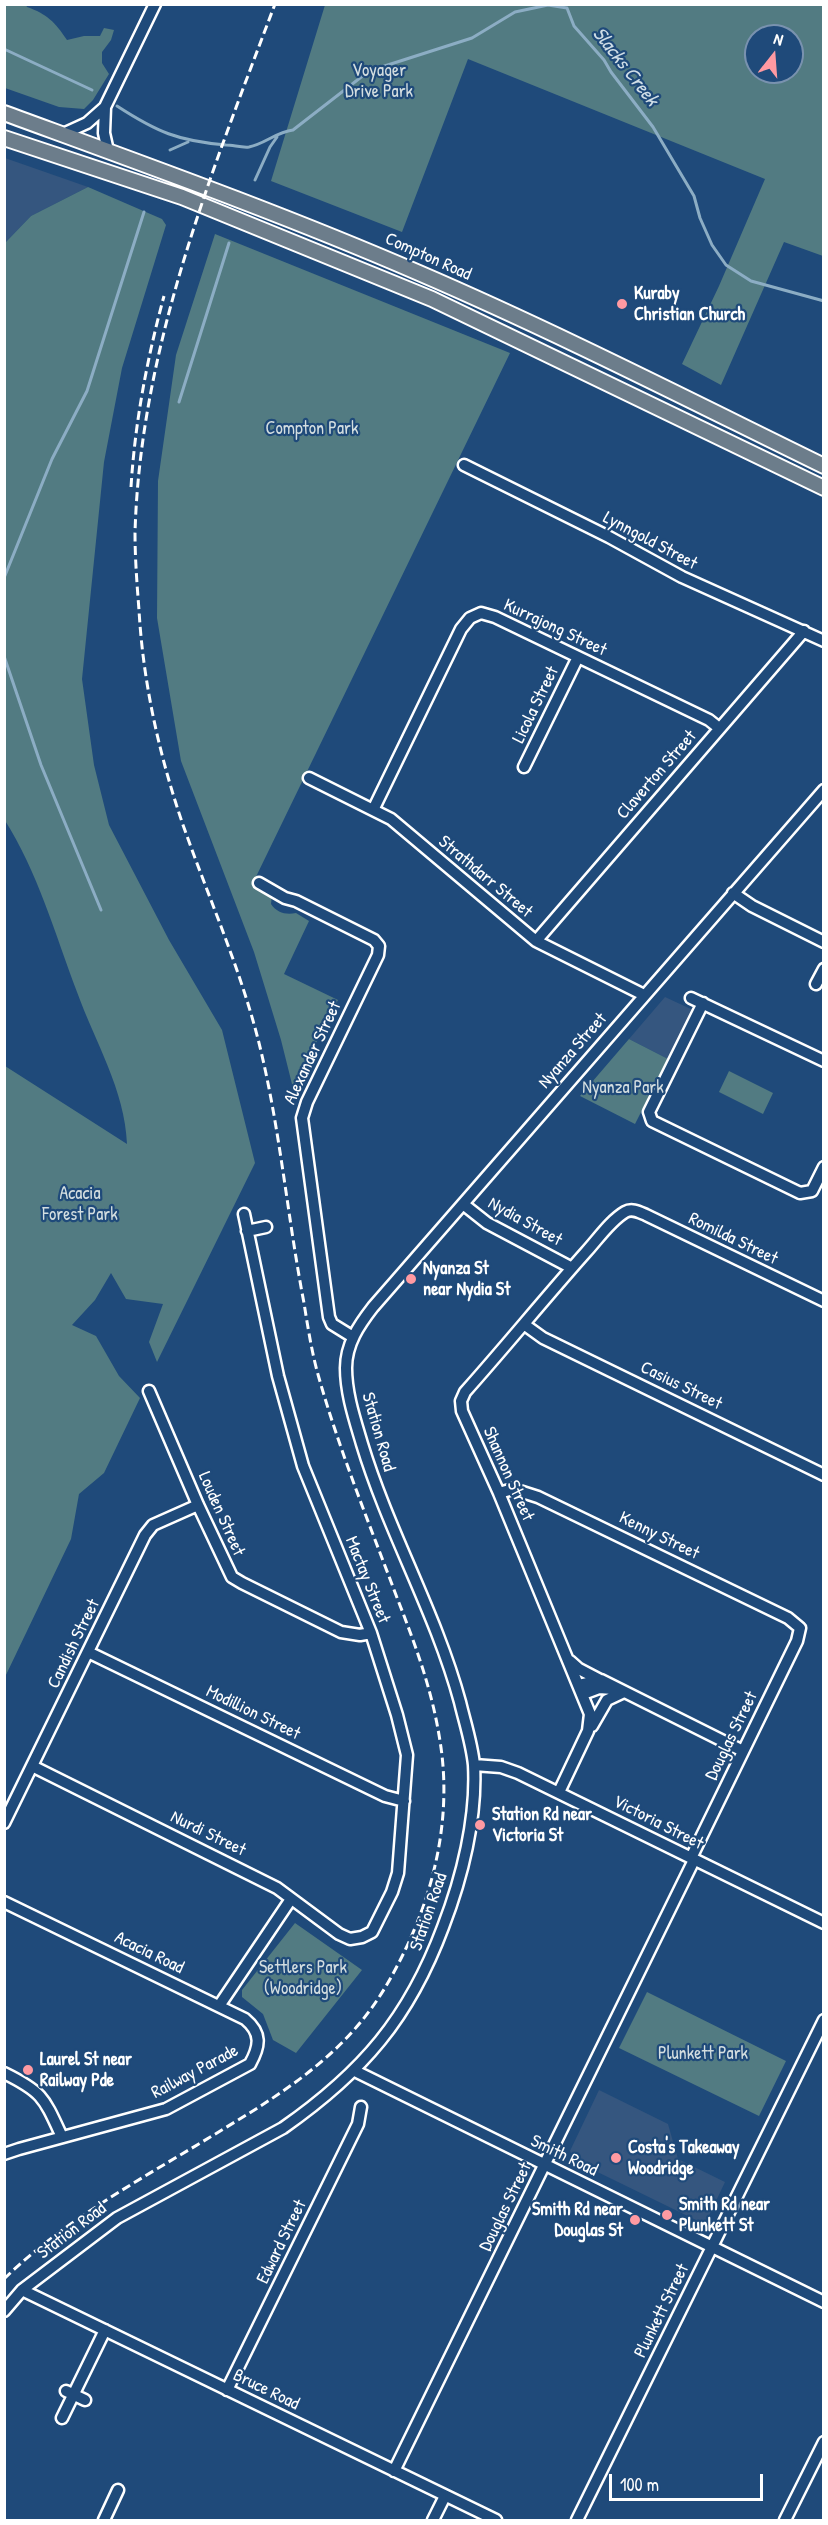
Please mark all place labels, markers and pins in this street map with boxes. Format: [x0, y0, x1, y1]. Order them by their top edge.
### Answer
place label: Kuraby Christian Church [634, 283, 745, 326]
marker: Kuraby Christian Church [615, 297, 629, 311]
place label: Nyanza St near Nydia St [423, 1258, 510, 1300]
marker: Nyanza St near Nydia St [404, 1272, 418, 1286]
place label: Station Rd near Victoria St [492, 1804, 592, 1846]
marker: Station Rd near Victoria St [473, 1818, 487, 1832]
place label: Laurel St near Railway Pde [40, 2049, 132, 2092]
marker: Laurel St near Railway Pde [21, 2063, 35, 2077]
place label: Costa's Takeaway Woodridge [628, 2137, 739, 2180]
marker: Costa's Takeaway Woodridge [609, 2151, 623, 2165]
place label: Smith Rd near Plunkett St [679, 2194, 770, 2236]
place label: Smith Rd near Douglas St [532, 2199, 623, 2242]
marker: Smith Rd near Plunkett St [660, 2208, 674, 2222]
marker: Smith Rd near Douglas St [628, 2213, 642, 2227]

